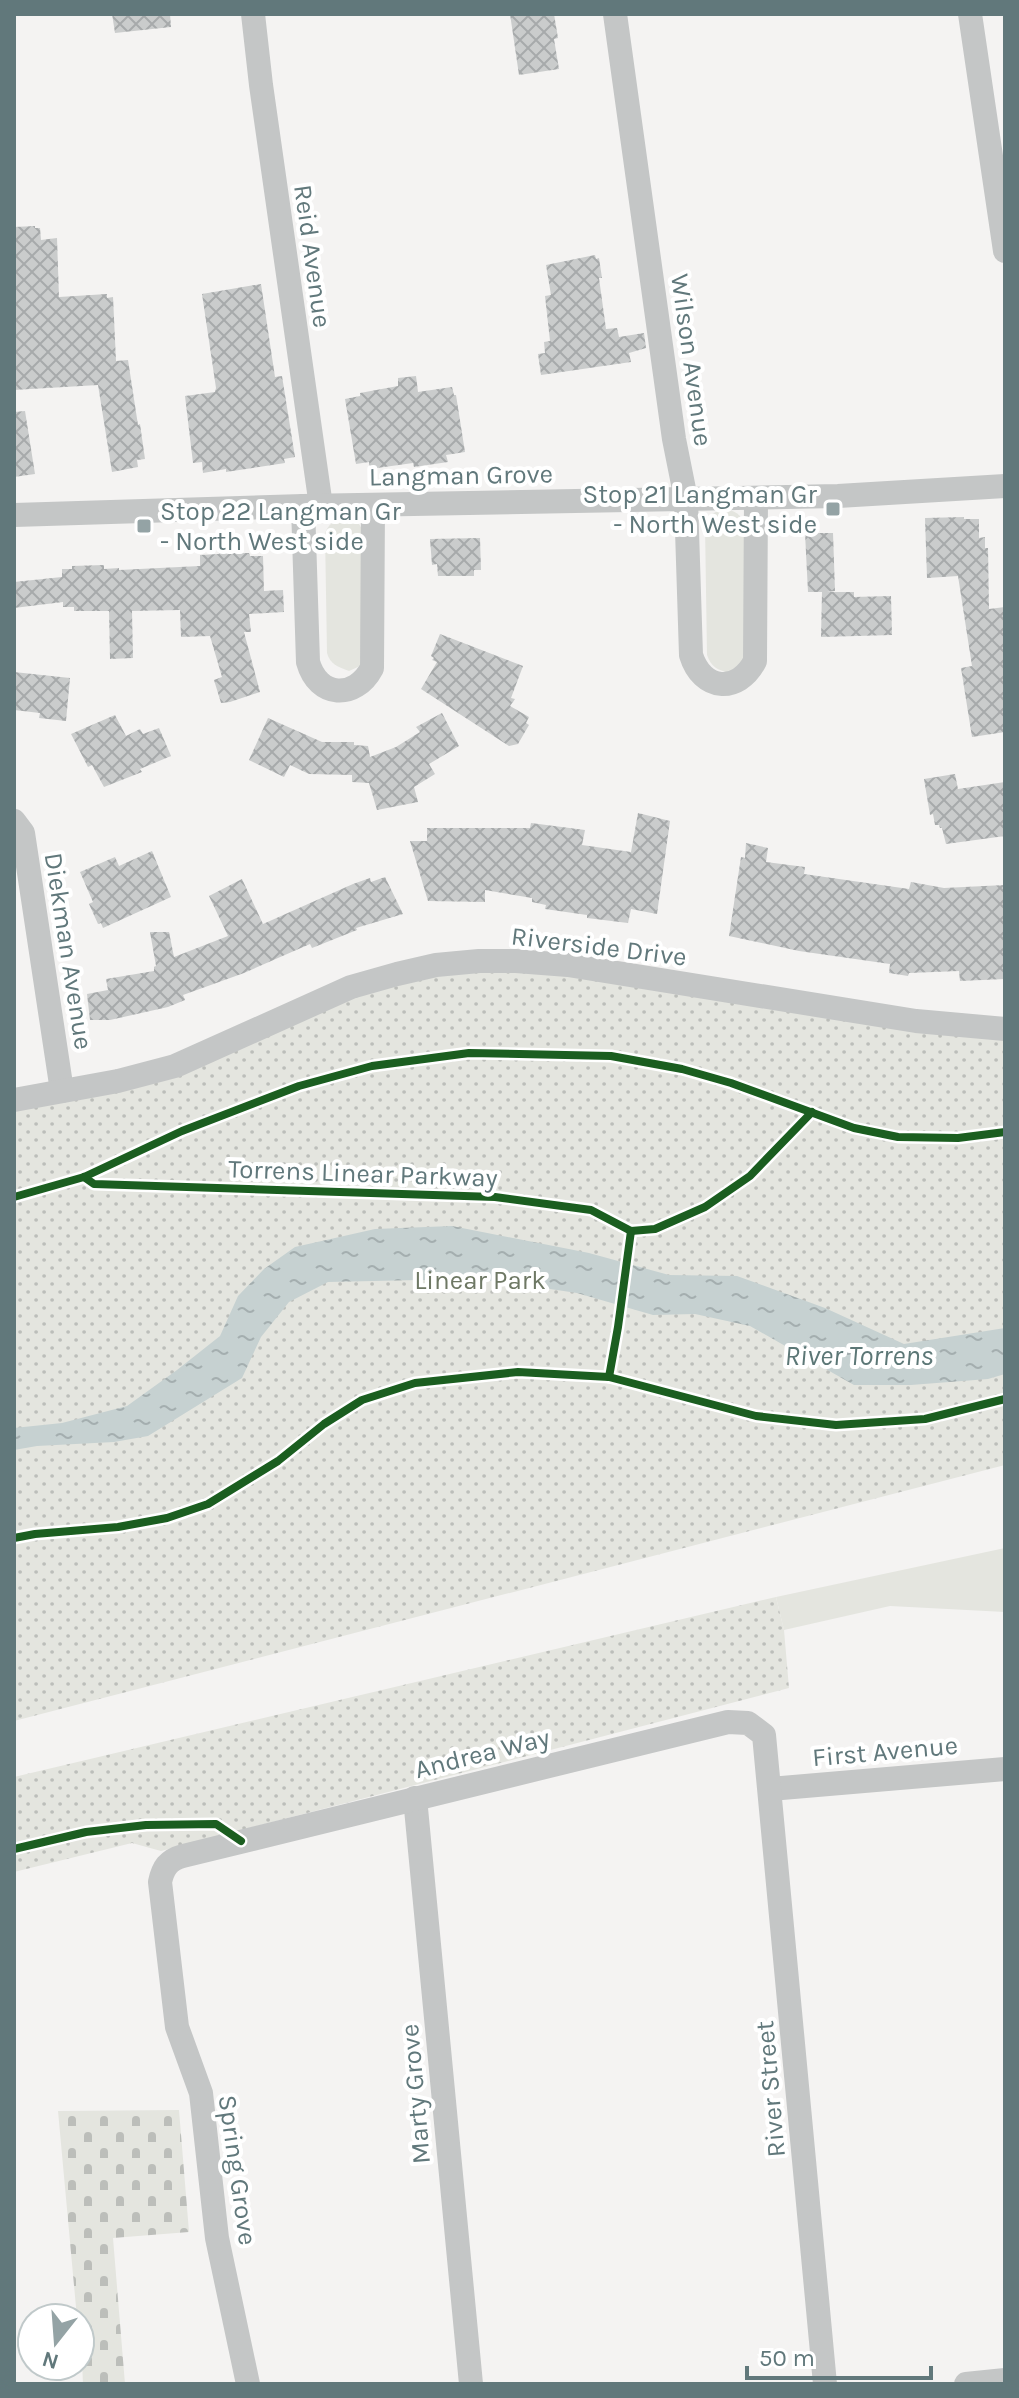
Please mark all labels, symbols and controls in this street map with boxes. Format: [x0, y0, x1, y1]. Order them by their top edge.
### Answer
street label: Reid Avenue [287, 183, 338, 330]
street label: Wilson Avenue [664, 272, 719, 448]
street label: Langman Grove [369, 458, 553, 493]
place label: Stop 21 Langman Gr - North West side [583, 479, 818, 540]
place label: Stop 22 Langman Gr - North West side [160, 496, 401, 557]
marker: Stop 21 Langman Gr - North West side [824, 500, 842, 518]
marker: Stop 22 Langman Gr - North West side [135, 517, 153, 535]
street label: Diekman Avenue [38, 850, 99, 1052]
street label: Riverside Drive [509, 920, 688, 973]
street label: Torrens Linear Parkway [228, 1153, 498, 1194]
park label: Linear Park [414, 1265, 546, 1296]
water label: River Torrens [784, 1339, 934, 1372]
street label: Andrea Way [411, 1722, 553, 1785]
street label: First Avenue [811, 1730, 959, 1773]
street label: River Street [749, 2019, 792, 2159]
street label: Marty Grove [394, 2023, 437, 2165]
street label: Spring Grove [212, 2093, 263, 2247]
north arrow [16, 2302, 96, 2382]
scale bar [747, 2330, 931, 2380]
text: 50 m [759, 2344, 815, 2372]
text: N [39, 2345, 62, 2375]

